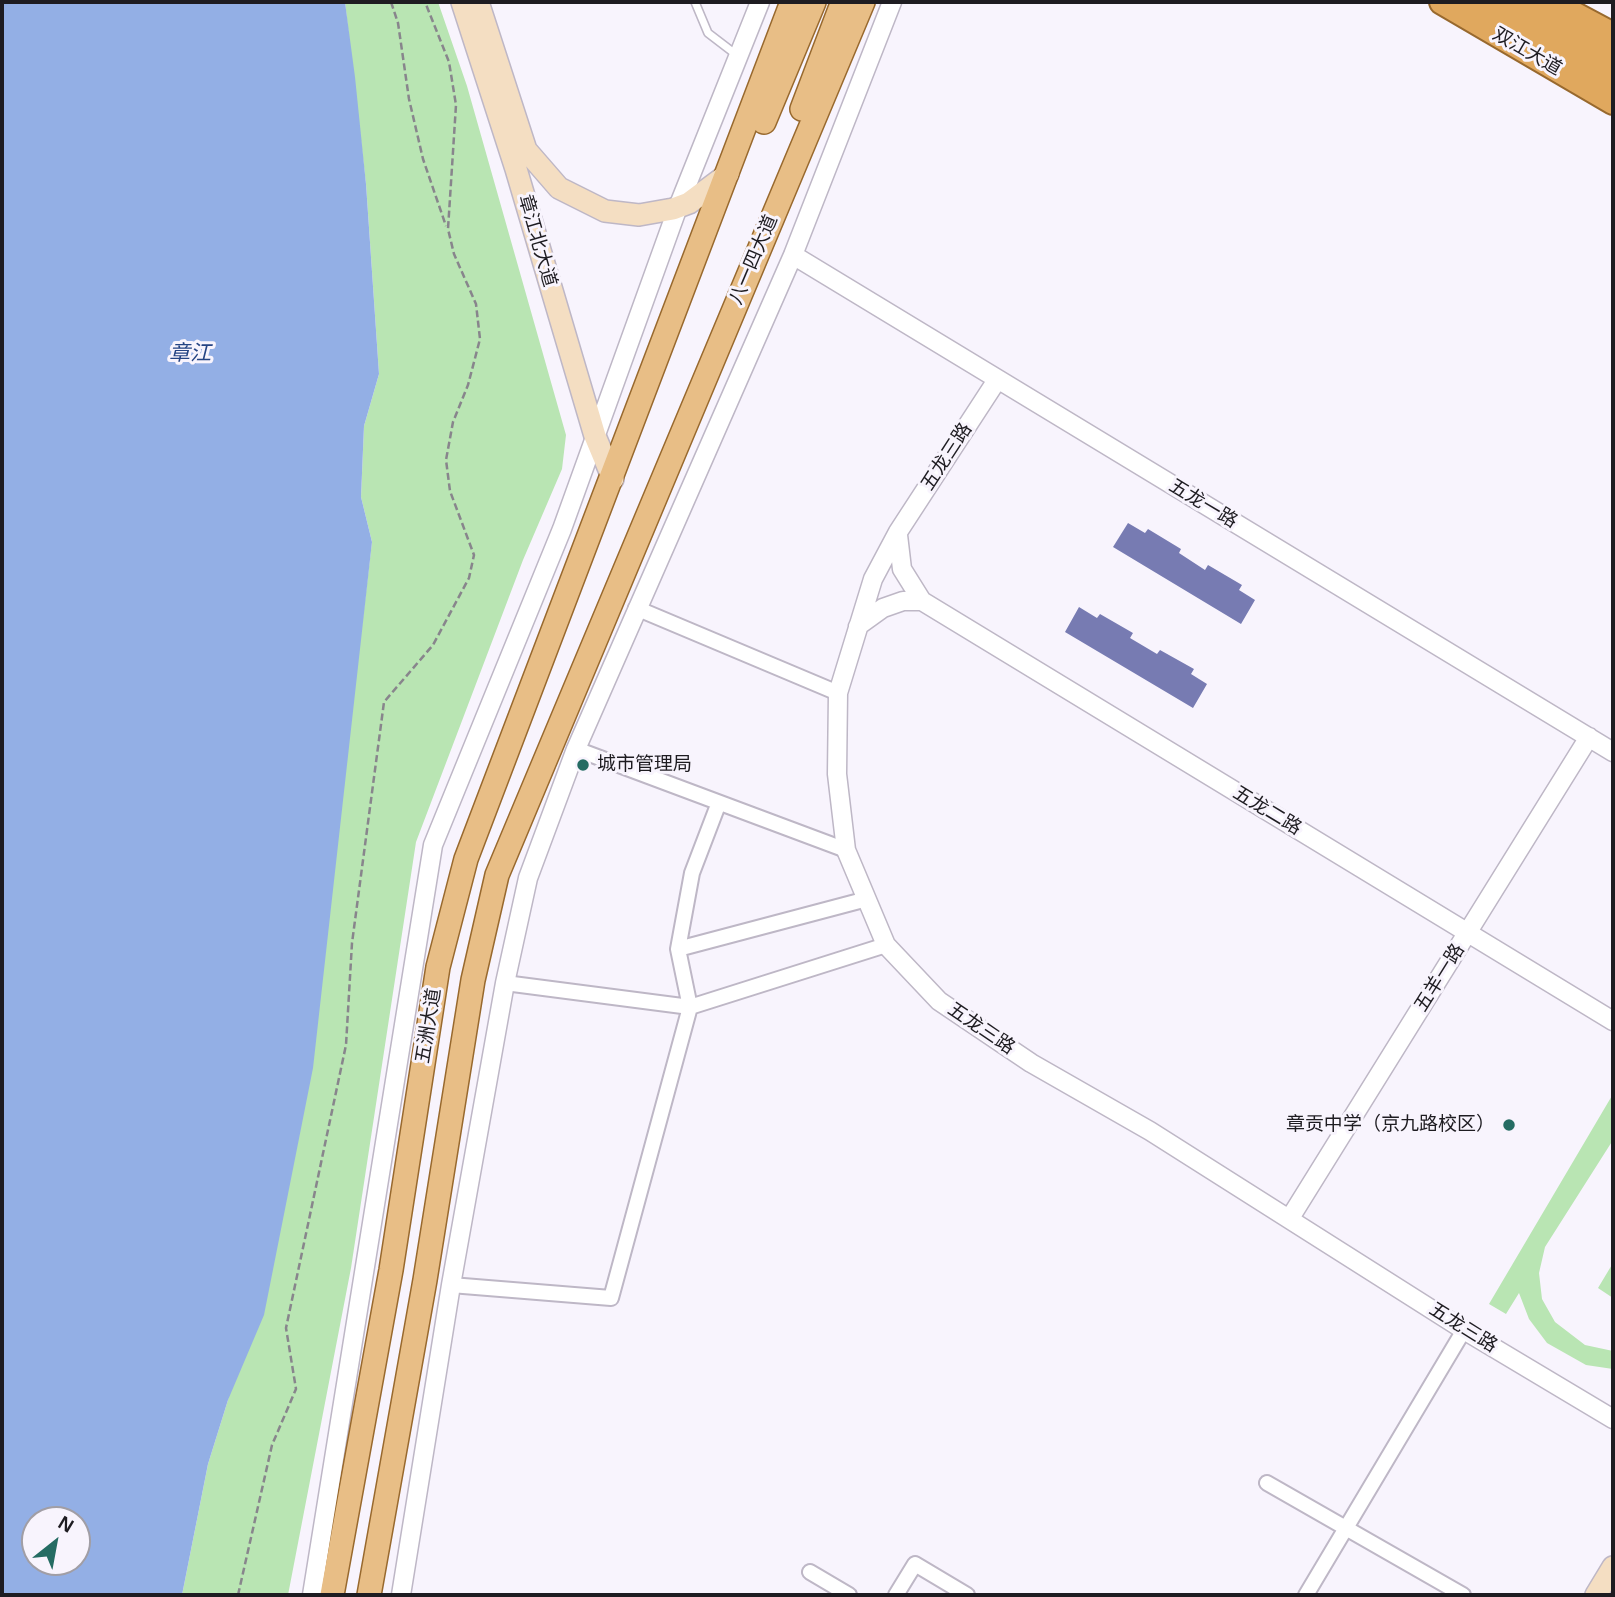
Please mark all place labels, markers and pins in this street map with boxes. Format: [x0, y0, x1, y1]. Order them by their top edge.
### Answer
place label: 城市管理局 [597, 754, 692, 776]
marker: 城市管理局 [575, 757, 591, 773]
place label: 章贡中学（京九路校区） [1286, 1114, 1495, 1136]
marker: 章贡中学（京九路校区） [1501, 1117, 1517, 1133]

